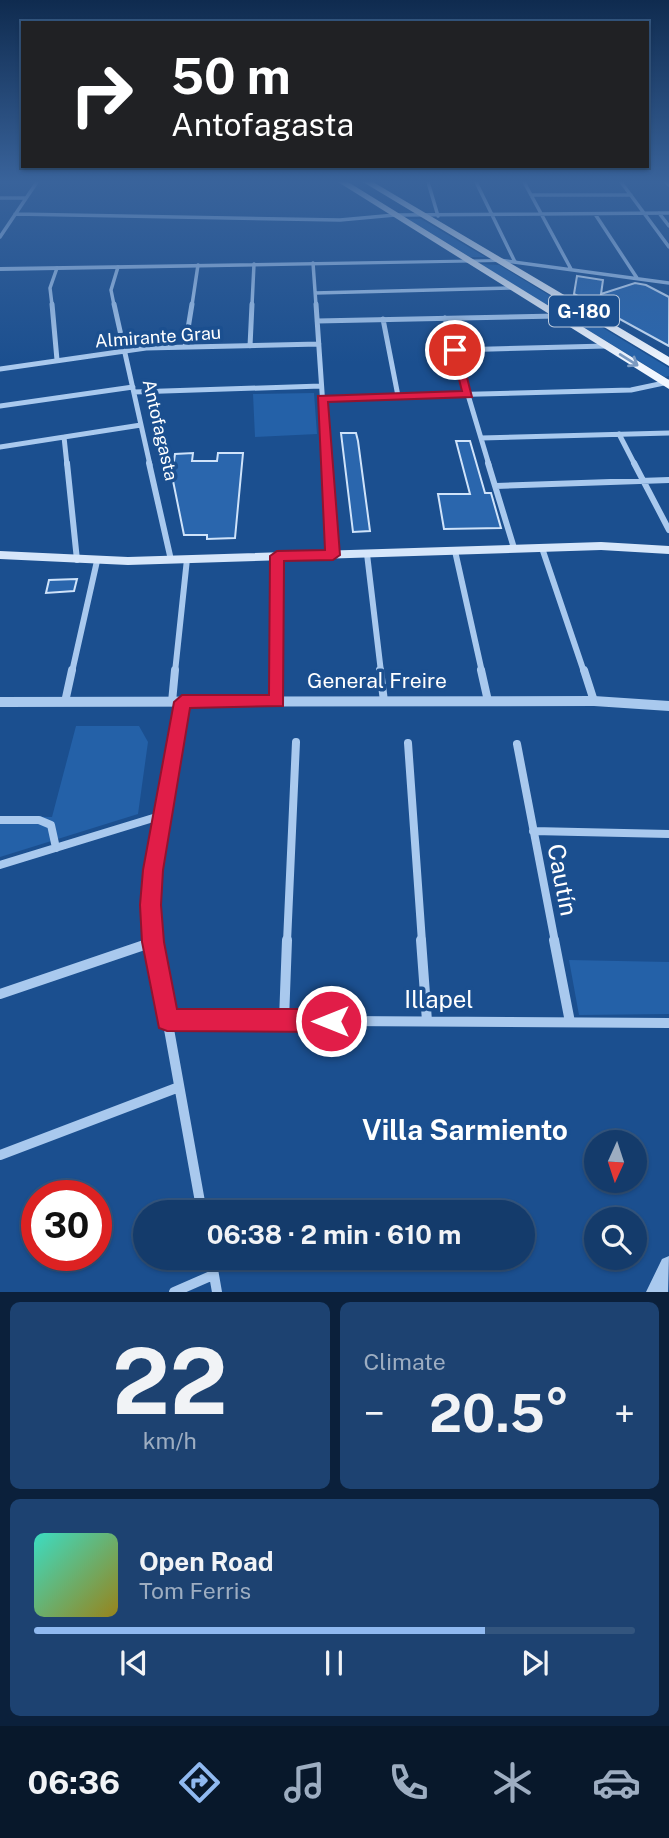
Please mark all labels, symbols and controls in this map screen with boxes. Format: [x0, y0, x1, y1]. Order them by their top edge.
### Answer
text: 50 m [171, 47, 291, 105]
icon: right [56, 49, 147, 140]
text: Antofagasta [171, 106, 354, 143]
road number: G-180 [549, 296, 619, 326]
pin [425, 320, 485, 380]
street label: Almirante Grau [94, 322, 222, 351]
icon: arrive [436, 331, 474, 369]
one-way arrow [619, 353, 638, 368]
street label: Antofagasta [139, 377, 182, 482]
street label: General Freire [307, 668, 447, 693]
street label: Cautín [542, 841, 584, 918]
position arrow [294, 984, 368, 1058]
street label: Illapel [404, 985, 474, 1013]
district label: Villa Sarmiento [362, 1113, 568, 1146]
north arrow [584, 1130, 648, 1194]
map controls [584, 1130, 647, 1270]
speed limit sign: 30 [21, 1180, 112, 1271]
button: search [584, 1207, 647, 1270]
text: 06:38 · 2 min · 610 m [207, 1219, 461, 1250]
text: 22 [112, 1328, 228, 1434]
text: Climate [364, 1348, 446, 1375]
text: 20.5° [429, 1383, 569, 1444]
text: − [364, 1391, 385, 1436]
text: + [614, 1391, 635, 1436]
text: km/h [143, 1427, 197, 1454]
text: Open Road [139, 1546, 274, 1577]
text: Tom Ferris [139, 1577, 251, 1604]
icon: previous [115, 1644, 153, 1682]
icon: pause [315, 1644, 353, 1682]
icon: next [516, 1644, 554, 1682]
icon: directions [175, 1758, 224, 1807]
icon: music [280, 1758, 329, 1807]
icon: phone [384, 1758, 433, 1807]
icon: climate [488, 1758, 537, 1807]
icon: car [592, 1758, 641, 1807]
text: 06:36 [28, 1764, 120, 1801]

